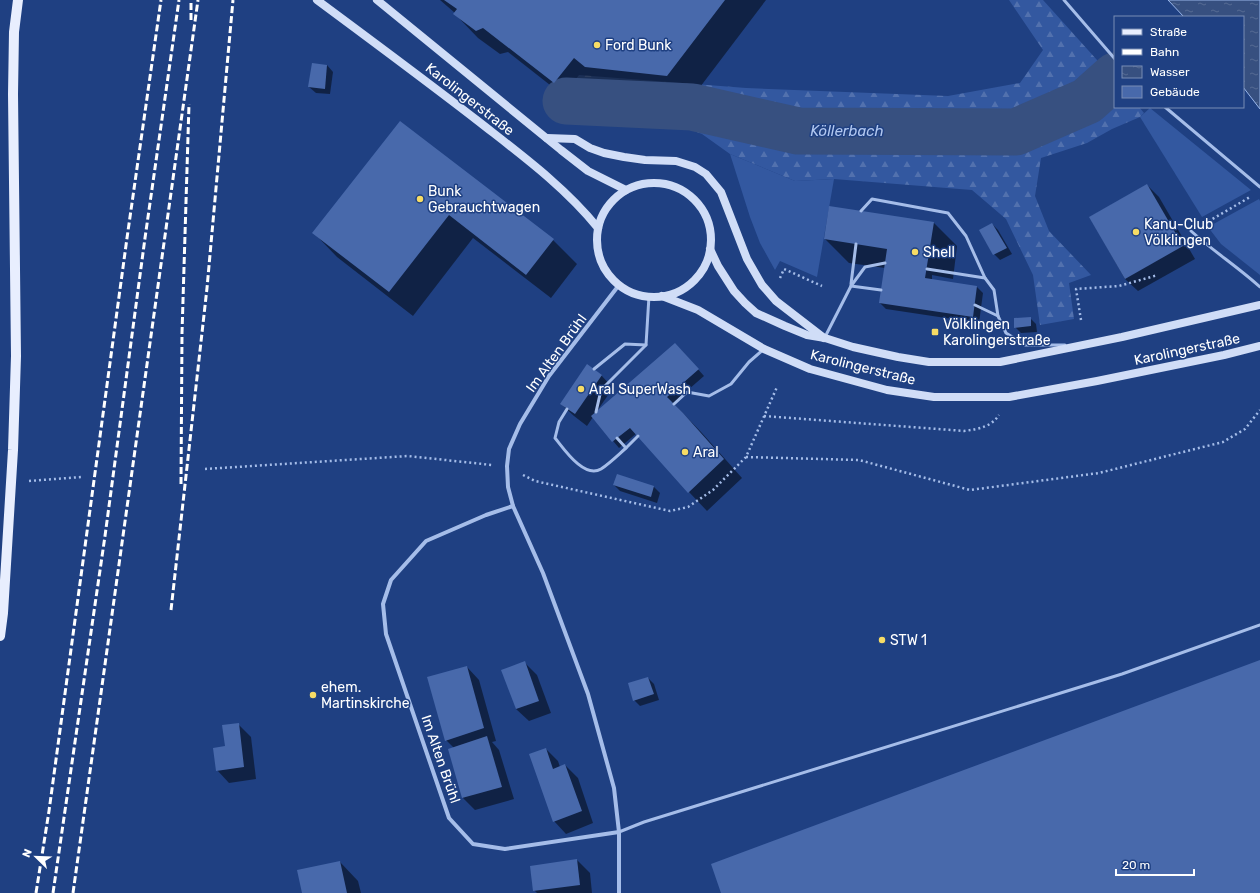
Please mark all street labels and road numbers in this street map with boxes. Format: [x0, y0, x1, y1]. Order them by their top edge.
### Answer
street label: Karolingerstraße [422, 60, 517, 139]
street label: Im Alten Brühl [522, 311, 590, 396]
street label: Karolingerstraße [1133, 330, 1242, 369]
street label: Karolingerstraße [809, 346, 917, 389]
street label: Im Alten Brühl [417, 713, 464, 806]

